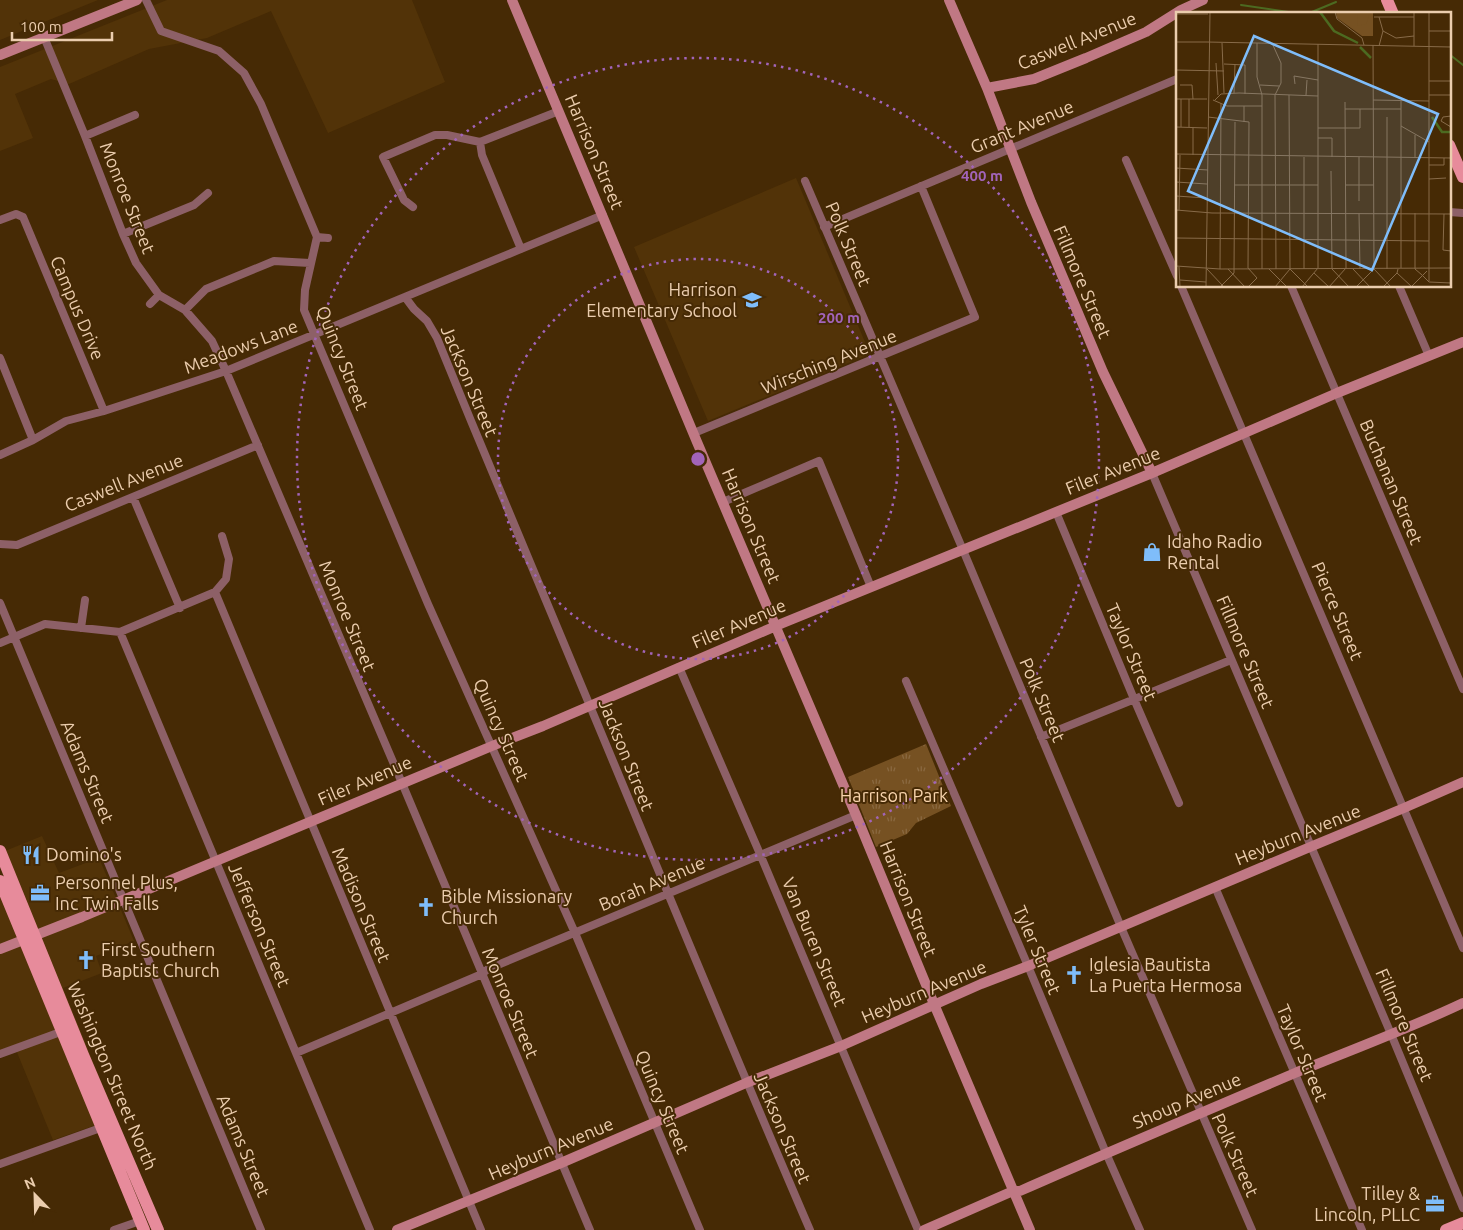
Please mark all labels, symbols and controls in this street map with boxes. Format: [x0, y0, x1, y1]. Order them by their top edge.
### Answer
street label: Caswell Avenue [1014, 7, 1139, 73]
scale bar [12, 10, 112, 42]
inset map [1176, 12, 1450, 288]
text: 100 m [20, 18, 62, 35]
street label: Harrison Street [562, 91, 628, 212]
street label: Grant Avenue [967, 95, 1076, 157]
street label: Monroe Street [97, 139, 159, 256]
text: 400 m [961, 167, 1003, 184]
street label: Polk Street [822, 199, 876, 289]
street label: Fillmore Street [1050, 222, 1116, 341]
street label: Campus Drive [47, 253, 109, 363]
place label: Harrison Elementary School [586, 279, 737, 320]
school or university icon: Harrison Elementary School [741, 289, 763, 311]
street label: Quincy Street [312, 303, 373, 413]
text: 200 m [818, 309, 860, 326]
street label: Meadows Lane [181, 315, 300, 377]
street label: Jackson Street [438, 322, 502, 439]
street label: Wirsching Avenue [758, 325, 899, 397]
street label: Buchanan Street [1357, 416, 1427, 547]
street label: Filer Avenue [1062, 442, 1163, 498]
street label: Caswell Avenue [61, 449, 186, 515]
centre of rings [689, 450, 707, 468]
street label: Harrison Street [719, 465, 785, 586]
place label: Idaho Radio Rental [1167, 531, 1262, 572]
shop icon: Idaho Radio Rental [1141, 541, 1163, 563]
street label: Monroe Street [316, 557, 380, 674]
street label: Pierce Street [1308, 559, 1368, 663]
street label: Fillmore Street [1213, 592, 1279, 711]
street label: Filer Avenue [689, 594, 789, 652]
street label: Taylor Street [1102, 600, 1161, 703]
street label: Polk Street [1016, 655, 1070, 745]
street label: Quincy Street [469, 675, 534, 785]
street label: Jackson Street [595, 696, 658, 813]
street label: Adams Street [57, 717, 118, 826]
street label: Filer Avenue [315, 751, 415, 809]
park label: Harrison Park [840, 785, 948, 805]
street label: Heyburn Avenue [1232, 800, 1363, 868]
street label: Harrison Street [877, 838, 941, 959]
restaurant icon: Domino's [20, 844, 42, 866]
place label: Domino's [46, 844, 122, 864]
street label: Madison Street [329, 844, 395, 965]
street label: Borah Avenue [596, 852, 708, 914]
street label: Jefferson Street [225, 860, 295, 989]
place label: Personnel Plus, Inc Twin Falls [55, 872, 178, 913]
street label: Van Buren Street [779, 874, 851, 1009]
office icon: Personnel Plus, Inc Twin Falls [29, 882, 51, 904]
place label: Bible Missionary Church [441, 886, 572, 927]
church icon: Bible Missionary Church [415, 896, 437, 918]
street label: Tyler Street [1010, 902, 1066, 997]
place label: First Southern Baptist Church [101, 939, 220, 980]
street label: Monroe Street [479, 944, 543, 1061]
church icon: First Southern Baptist Church [75, 949, 97, 971]
place label: Iglesia Bautista La Puerta Hermosa [1089, 954, 1242, 995]
street label: Heyburn Avenue [858, 956, 989, 1026]
church icon: Iglesia Bautista La Puerta Hermosa [1063, 964, 1085, 986]
street label: Fillmore Street [1372, 965, 1438, 1084]
street label: Washington Street North [64, 978, 162, 1173]
street label: Taylor Street [1273, 1001, 1332, 1104]
street label: Quincy Street [631, 1047, 694, 1157]
street label: Shoup Avenue [1129, 1068, 1244, 1132]
street label: Jackson Street [751, 1069, 815, 1186]
street label: Adams Street [213, 1091, 274, 1200]
street label: Polk Street [1209, 1110, 1263, 1199]
street label: Heyburn Avenue [485, 1113, 616, 1183]
north arrow [10, 1170, 60, 1220]
text: N [22, 1174, 38, 1192]
place label: Tilley & Lincoln, PLLC [1314, 1183, 1420, 1224]
office icon: Tilley & Lincoln, PLLC [1424, 1193, 1446, 1215]

